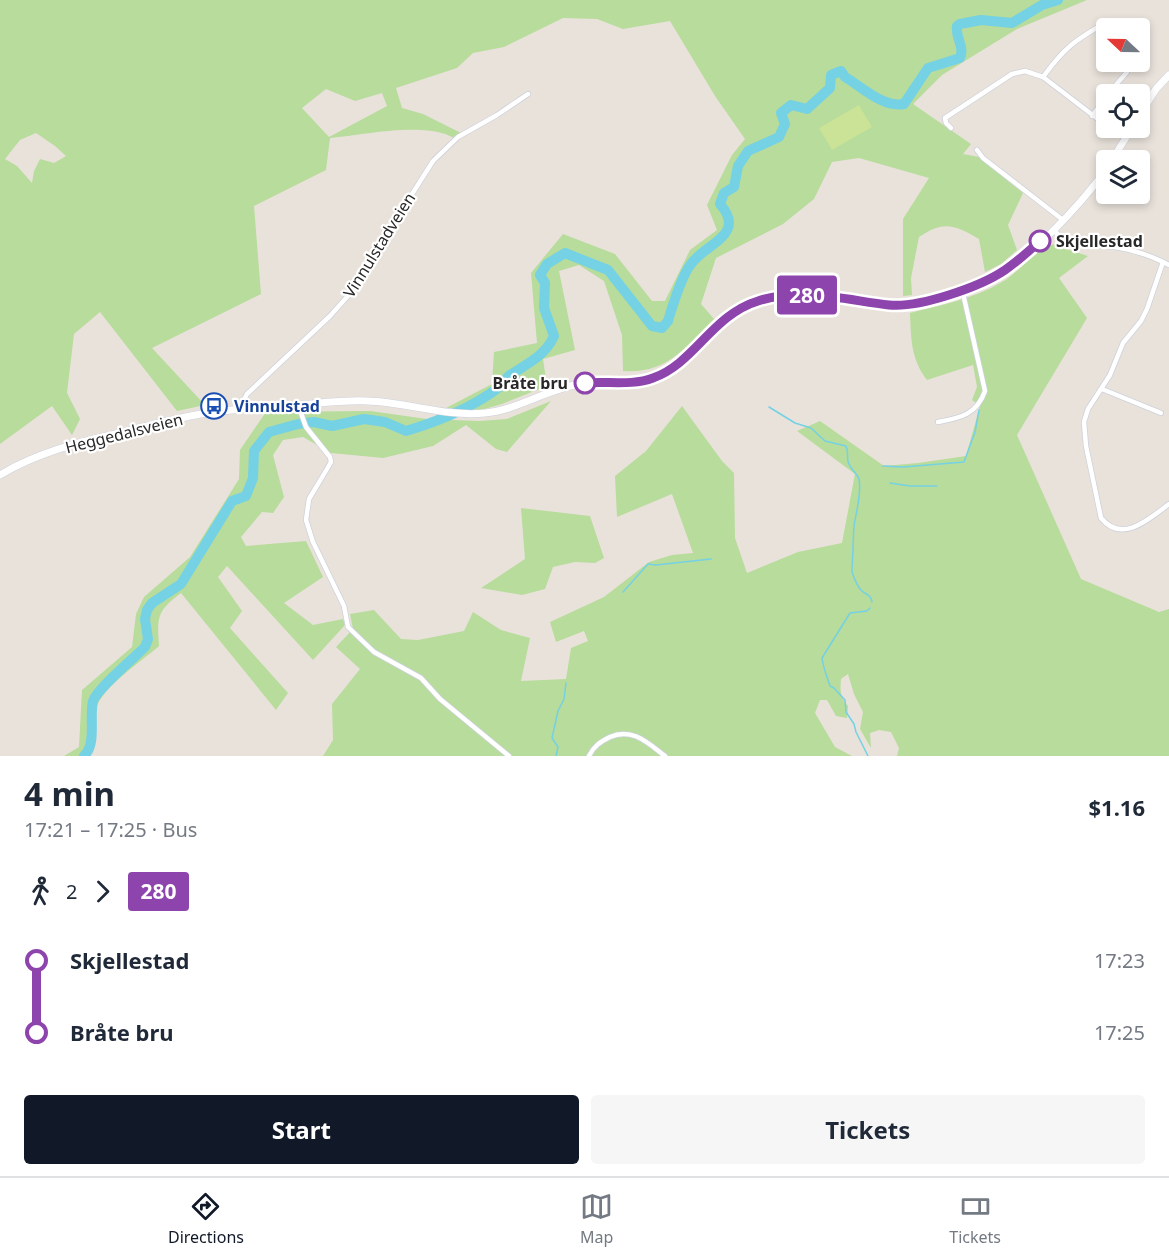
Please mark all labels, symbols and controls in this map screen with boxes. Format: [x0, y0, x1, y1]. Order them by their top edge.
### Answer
north arrow [1096, 18, 1150, 72]
map controls [1096, 18, 1150, 204]
button: locate [1096, 84, 1150, 138]
button: layers [1096, 150, 1150, 204]
street label: Vinnulstadveien [338, 188, 420, 302]
marker: Skjellestad [1029, 230, 1051, 252]
place label: Skjellestad [1056, 230, 1143, 252]
line badge: 280 [772, 276, 842, 314]
text: 280 [789, 281, 825, 309]
place label: Bråte bru [493, 372, 568, 394]
marker: Bråte bru [574, 372, 596, 394]
bus stop icon: Vinnulstad [199, 391, 229, 421]
place label: Vinnulstad [234, 395, 320, 417]
street label: Heggedalsveien [63, 408, 185, 458]
text: 4 min [24, 771, 115, 816]
text: $1.16 [1088, 792, 1145, 822]
text: 17:21 – 17:25 · Bus [24, 816, 197, 843]
icon: walk [24, 875, 57, 908]
icon: forward [86, 875, 119, 908]
text: 280 [140, 877, 177, 905]
text: 2 [66, 878, 77, 905]
text: Skjellestad [70, 945, 189, 975]
text: 17:23 [1094, 947, 1145, 974]
text: Bråte bru [70, 1017, 174, 1047]
text: 17:25 [1094, 1019, 1145, 1046]
button: Start [24, 1095, 579, 1164]
button: Tickets [591, 1095, 1145, 1164]
tab: Directions [168, 1190, 244, 1248]
tab: Map [580, 1190, 613, 1248]
tab: Tickets [949, 1190, 1001, 1248]

